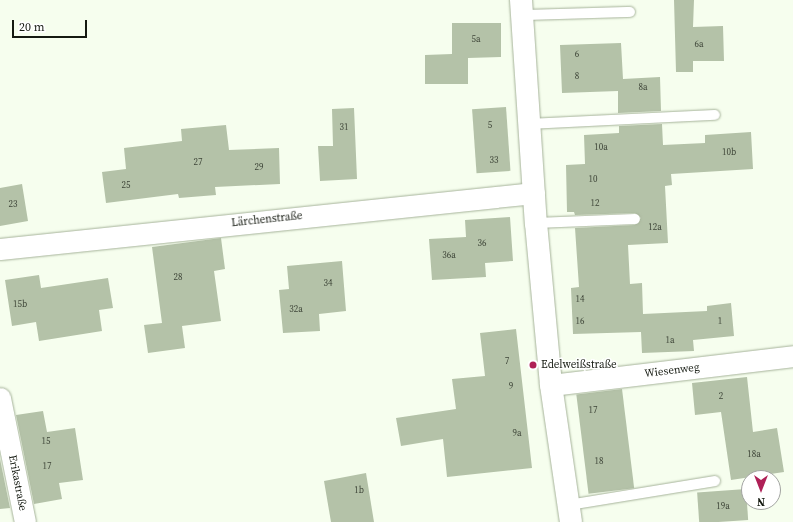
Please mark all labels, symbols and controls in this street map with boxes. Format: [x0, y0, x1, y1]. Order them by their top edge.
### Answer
scale bar [14, 12, 89, 38]
text: 20 m [19, 19, 45, 35]
house number: 5a [471, 34, 481, 44]
house number: 6a [694, 39, 704, 49]
house number: 6 [575, 49, 579, 59]
house number: 8 [575, 71, 579, 81]
house number: 8a [638, 82, 648, 92]
house number: 5 [488, 120, 492, 130]
house number: 31 [340, 122, 348, 132]
house number: 10a [594, 142, 608, 152]
house number: 10b [722, 147, 736, 157]
house number: 33 [490, 155, 498, 165]
house number: 27 [194, 157, 202, 167]
house number: 29 [255, 162, 263, 172]
house number: 10 [589, 174, 597, 184]
house number: 25 [122, 180, 130, 190]
house number: 12 [591, 198, 599, 208]
house number: 23 [9, 199, 17, 209]
street label: Lärchenstraße [231, 210, 303, 230]
house number: 12a [648, 222, 662, 232]
house number: 36 [478, 238, 486, 248]
house number: 36a [442, 250, 456, 260]
house number: 28 [174, 272, 182, 282]
house number: 34 [324, 278, 332, 288]
house number: 14 [576, 294, 584, 304]
house number: 15b [13, 299, 27, 309]
house number: 32a [289, 304, 303, 314]
house number: 16 [576, 316, 584, 326]
house number: 1 [718, 316, 722, 326]
house number: 1a [665, 335, 675, 345]
house number: 7 [505, 356, 509, 366]
place label: Edelweißstraße [541, 358, 617, 372]
marker: Edelweißstraße [528, 360, 538, 370]
street label: Wiesenweg [644, 361, 700, 381]
house number: 9 [509, 381, 513, 391]
house number: 2 [719, 391, 723, 401]
house number: 17 [589, 405, 597, 415]
house number: 9a [512, 428, 522, 438]
house number: 15 [42, 436, 50, 446]
house number: 18a [747, 449, 761, 459]
street label: Erikastraße [5, 454, 29, 512]
house number: 18 [595, 456, 603, 466]
house number: 17 [43, 461, 51, 471]
north arrow [741, 470, 781, 510]
house number: 1b [354, 485, 364, 495]
text: N [757, 494, 765, 509]
house number: 19a [716, 501, 730, 511]

